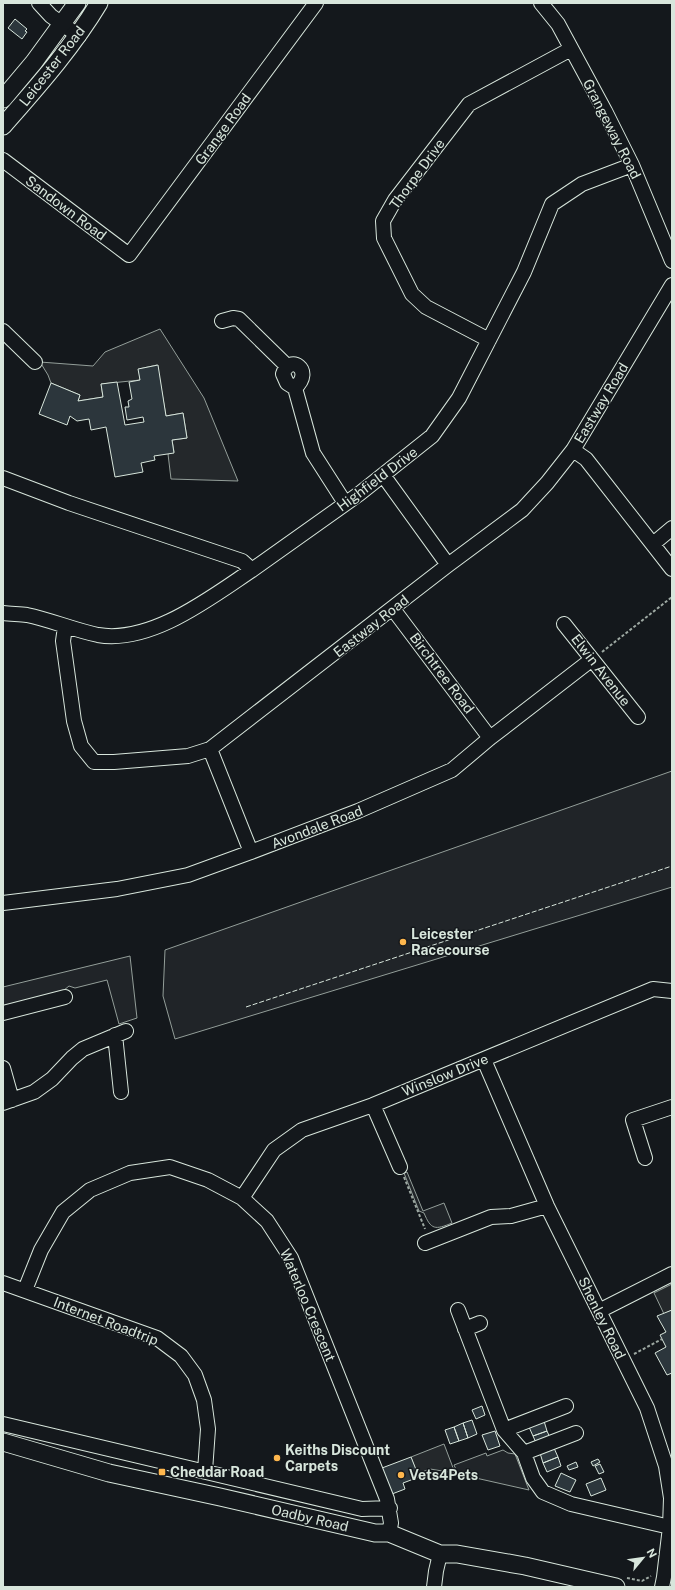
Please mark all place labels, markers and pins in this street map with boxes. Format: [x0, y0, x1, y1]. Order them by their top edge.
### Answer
place label: Leicester Racecourse [411, 926, 489, 958]
marker: Leicester Racecourse [398, 937, 408, 947]
place label: Keiths Discount Carpets [285, 1442, 390, 1474]
marker: Keiths Discount Carpets [272, 1453, 282, 1463]
place label: Cheddar Road [170, 1464, 264, 1480]
marker: Cheddar Road [157, 1467, 167, 1477]
place label: Vets4Pets [409, 1467, 478, 1483]
marker: Vets4Pets [396, 1470, 406, 1480]

